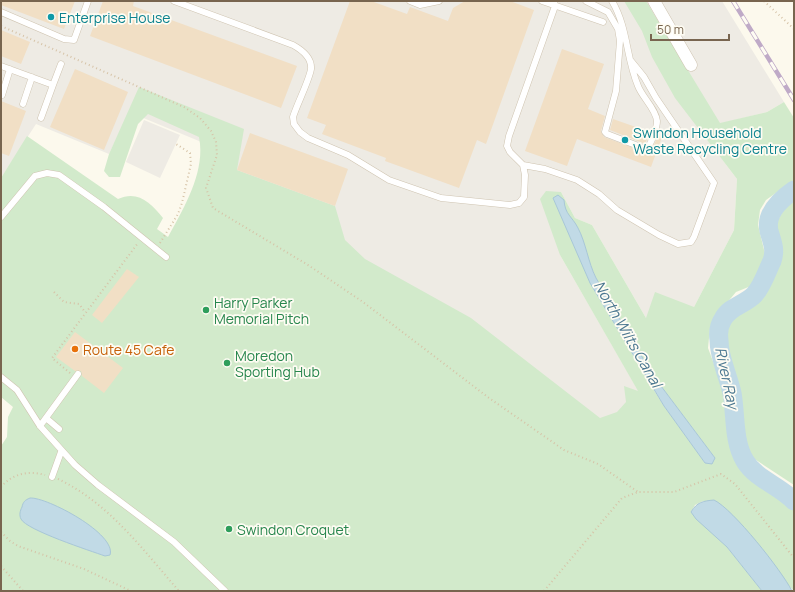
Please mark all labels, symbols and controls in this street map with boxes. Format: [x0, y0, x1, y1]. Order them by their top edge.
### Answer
place label: Enterprise House [59, 8, 171, 27]
marker: Enterprise House [46, 12, 56, 22]
scale bar [651, 16, 729, 42]
text: 50 m [657, 21, 684, 38]
place label: Swindon Household Waste Recycling Centre [633, 123, 787, 158]
marker: Swindon Household Waste Recycling Centre [620, 135, 630, 145]
water label: North Wilts Canal [589, 277, 668, 393]
place label: Harry Parker Memorial Pitch [214, 293, 309, 328]
marker: Harry Parker Memorial Pitch [201, 305, 211, 315]
place label: Route 45 Cafe [83, 340, 175, 359]
marker: Route 45 Cafe [70, 344, 80, 354]
water label: River Ray [710, 345, 744, 413]
place label: Moredon Sporting Hub [235, 346, 320, 381]
marker: Moredon Sporting Hub [222, 358, 232, 368]
place label: Swindon Croquet [237, 520, 350, 539]
marker: Swindon Croquet [224, 524, 234, 534]

